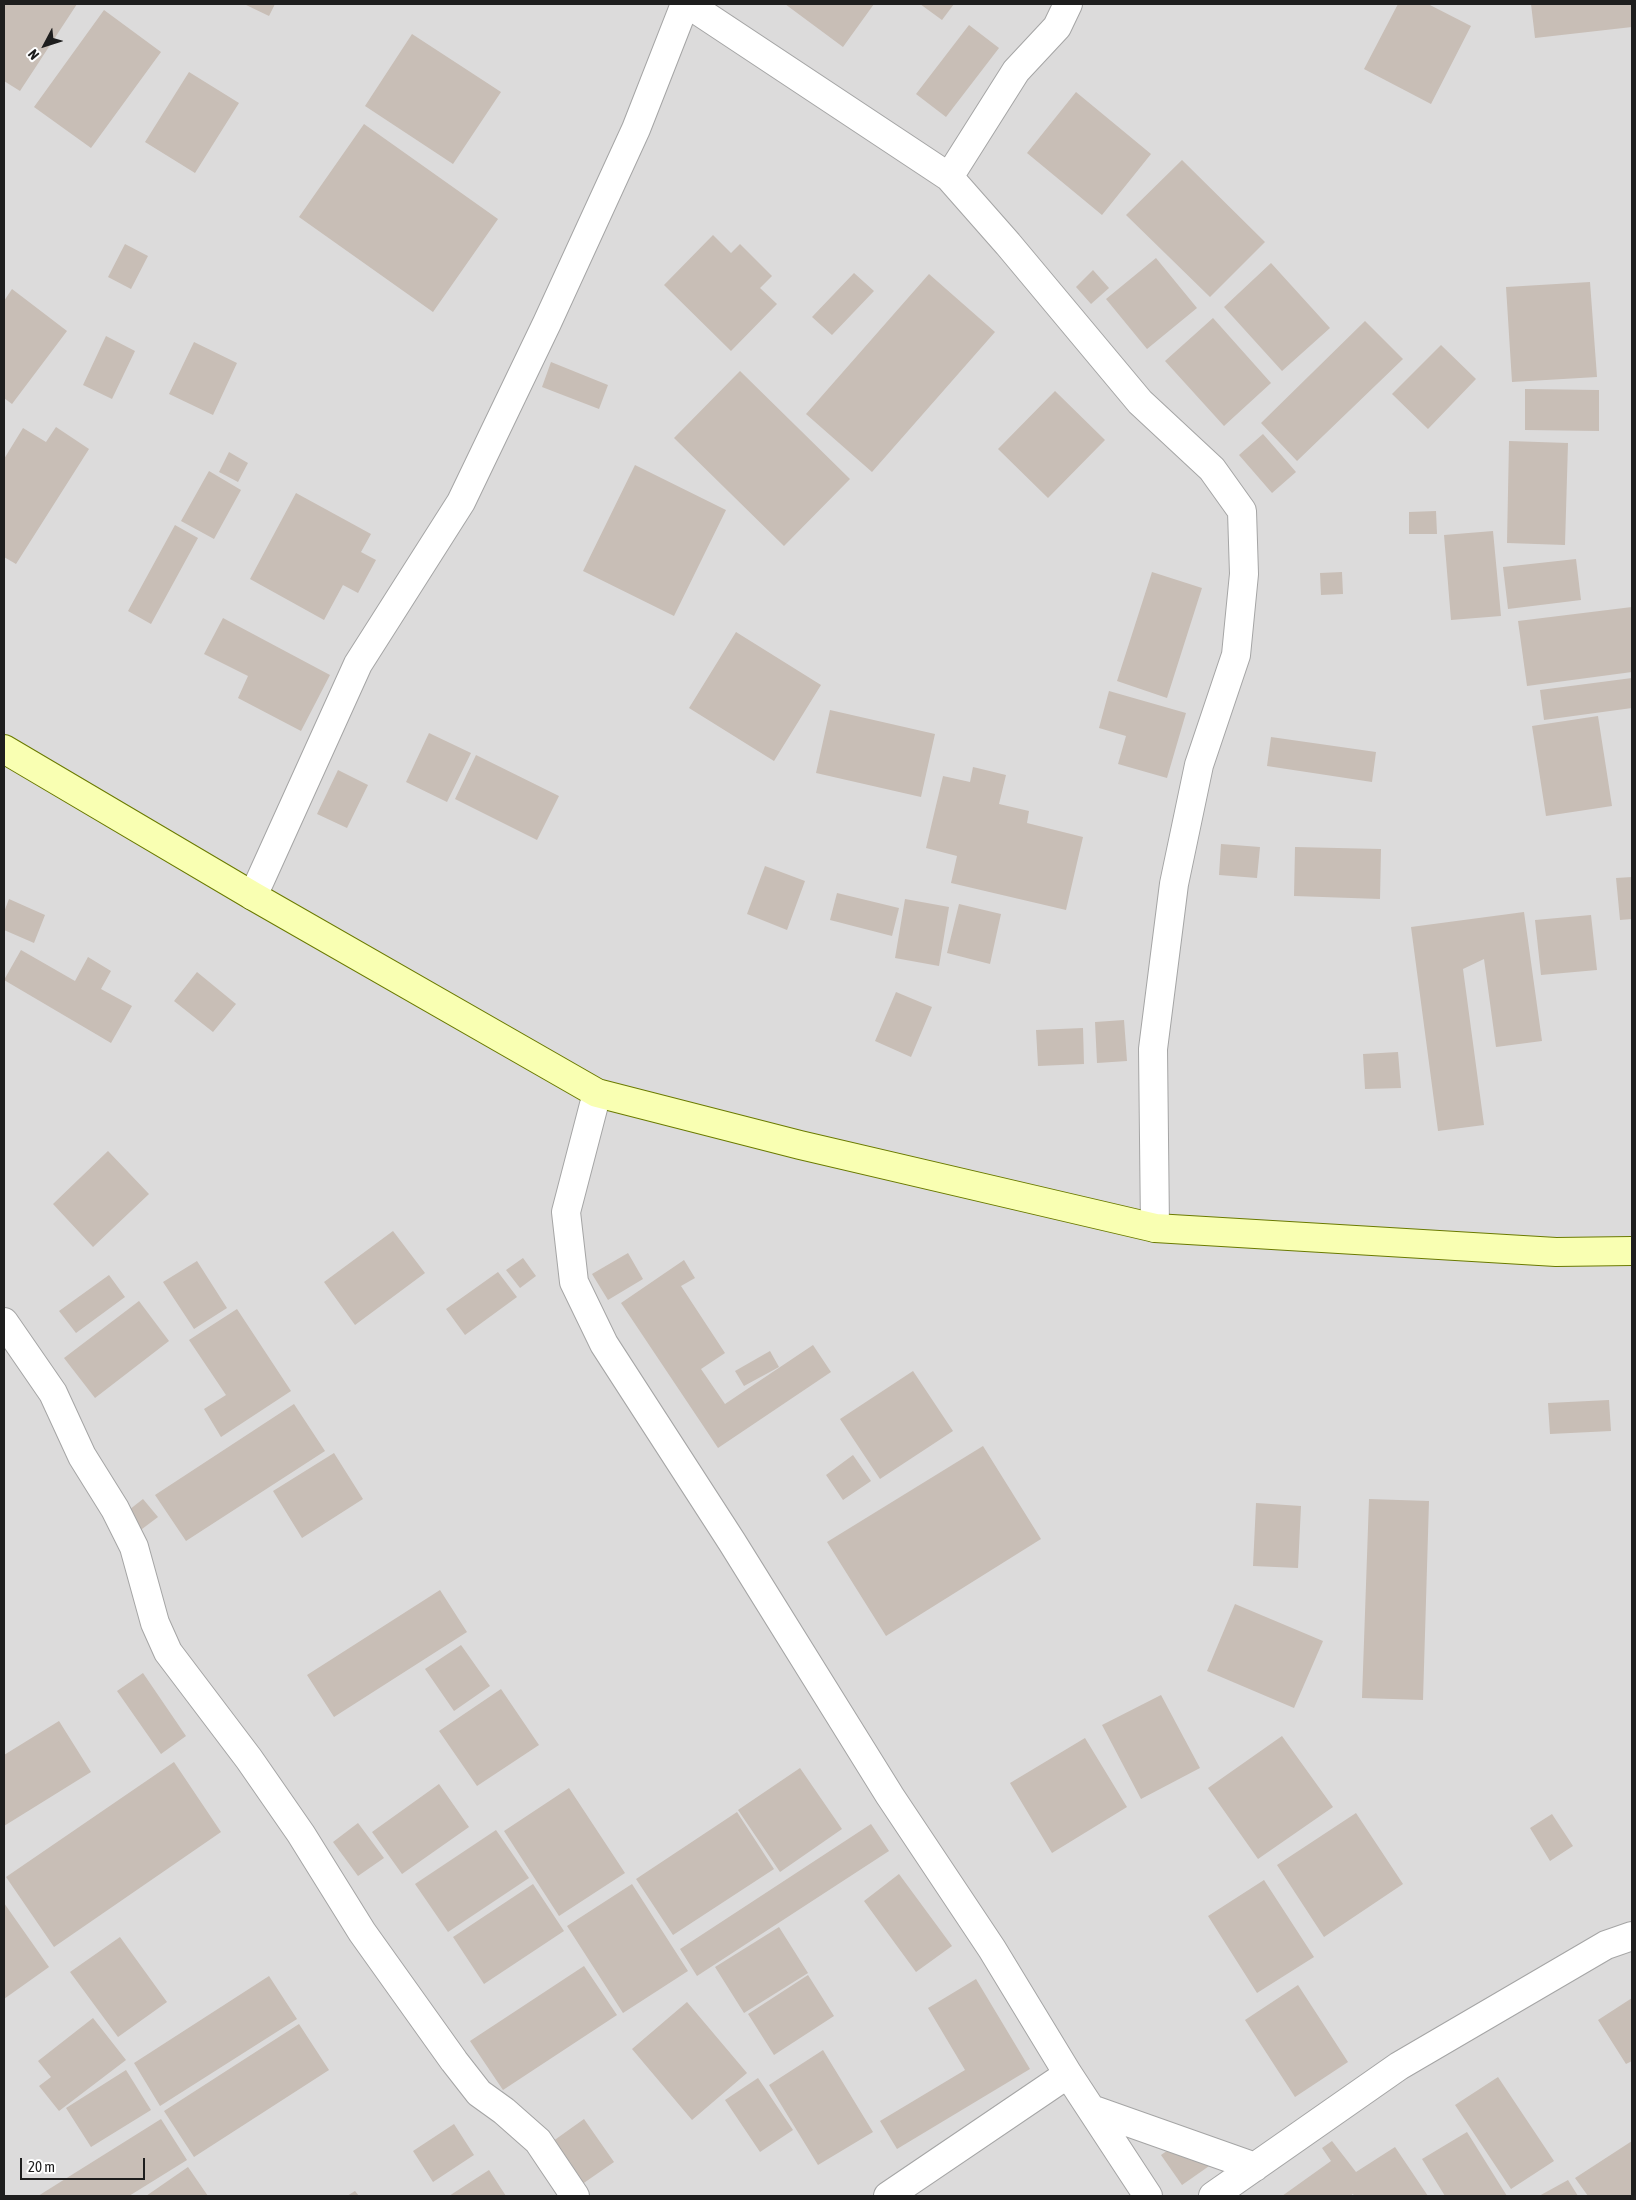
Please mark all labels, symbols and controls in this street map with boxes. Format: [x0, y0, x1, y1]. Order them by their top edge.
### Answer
north arrow [20, 20, 70, 70]
text: N [25, 46, 42, 63]
scale bar [22, 2148, 148, 2180]
text: 20 m [28, 2158, 55, 2175]

